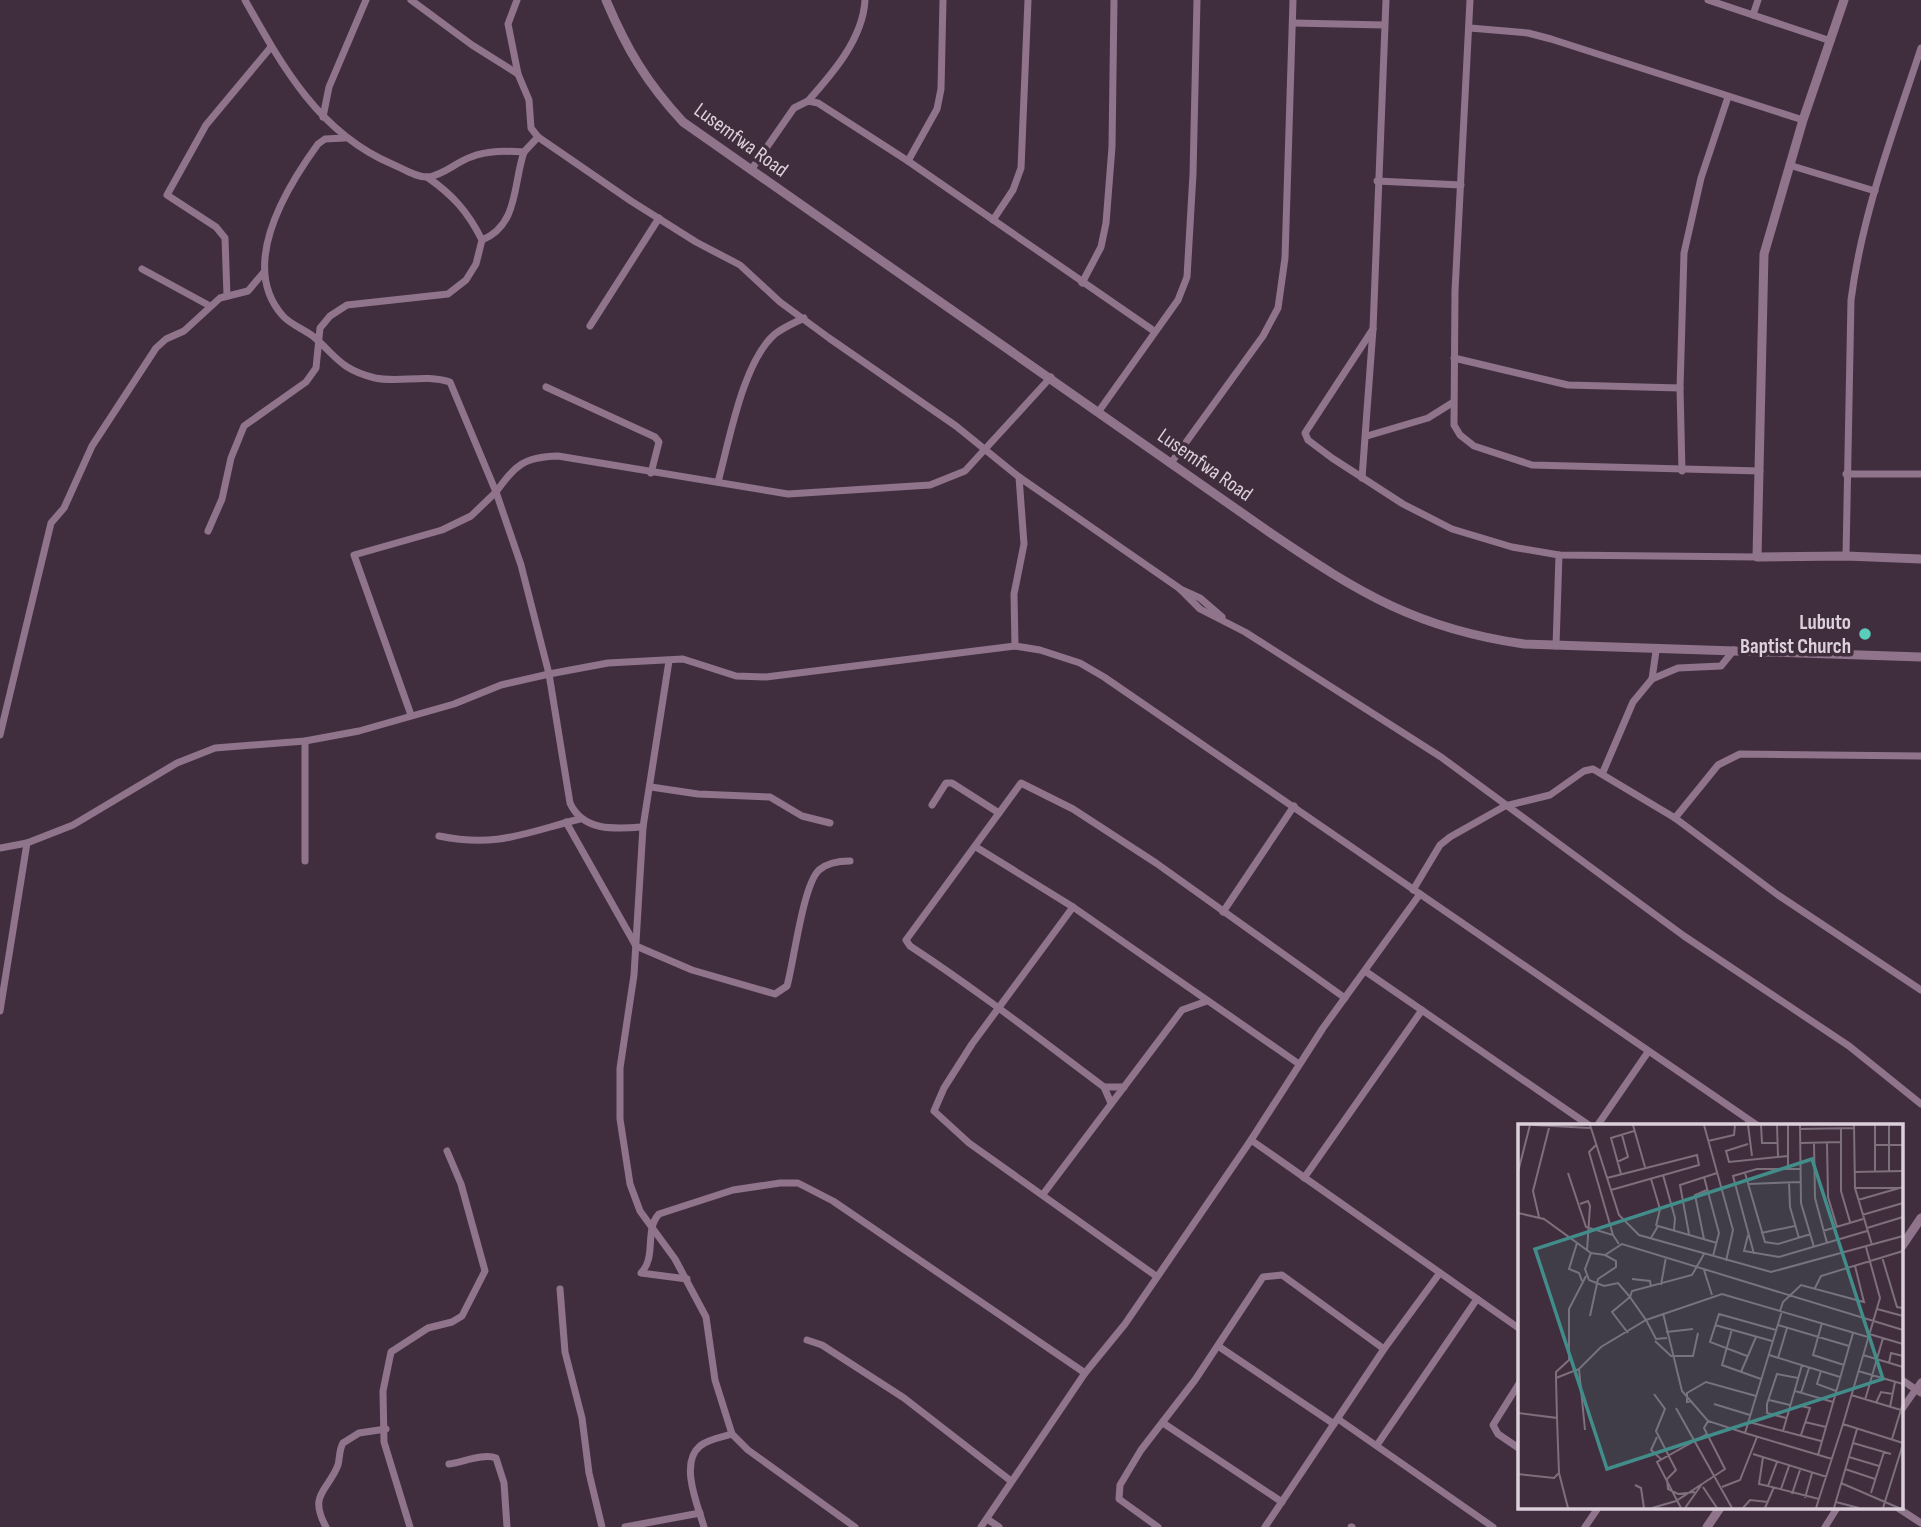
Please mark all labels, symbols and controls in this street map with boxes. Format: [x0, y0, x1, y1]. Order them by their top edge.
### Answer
street label: Lusemfwa Road [689, 98, 793, 182]
street label: Lusemfwa Road [1153, 423, 1257, 507]
place label: Lubuto Baptist Church [1740, 610, 1851, 659]
marker: Lubuto Baptist Church [1857, 626, 1873, 642]
inset map [1518, 1124, 1904, 1510]

